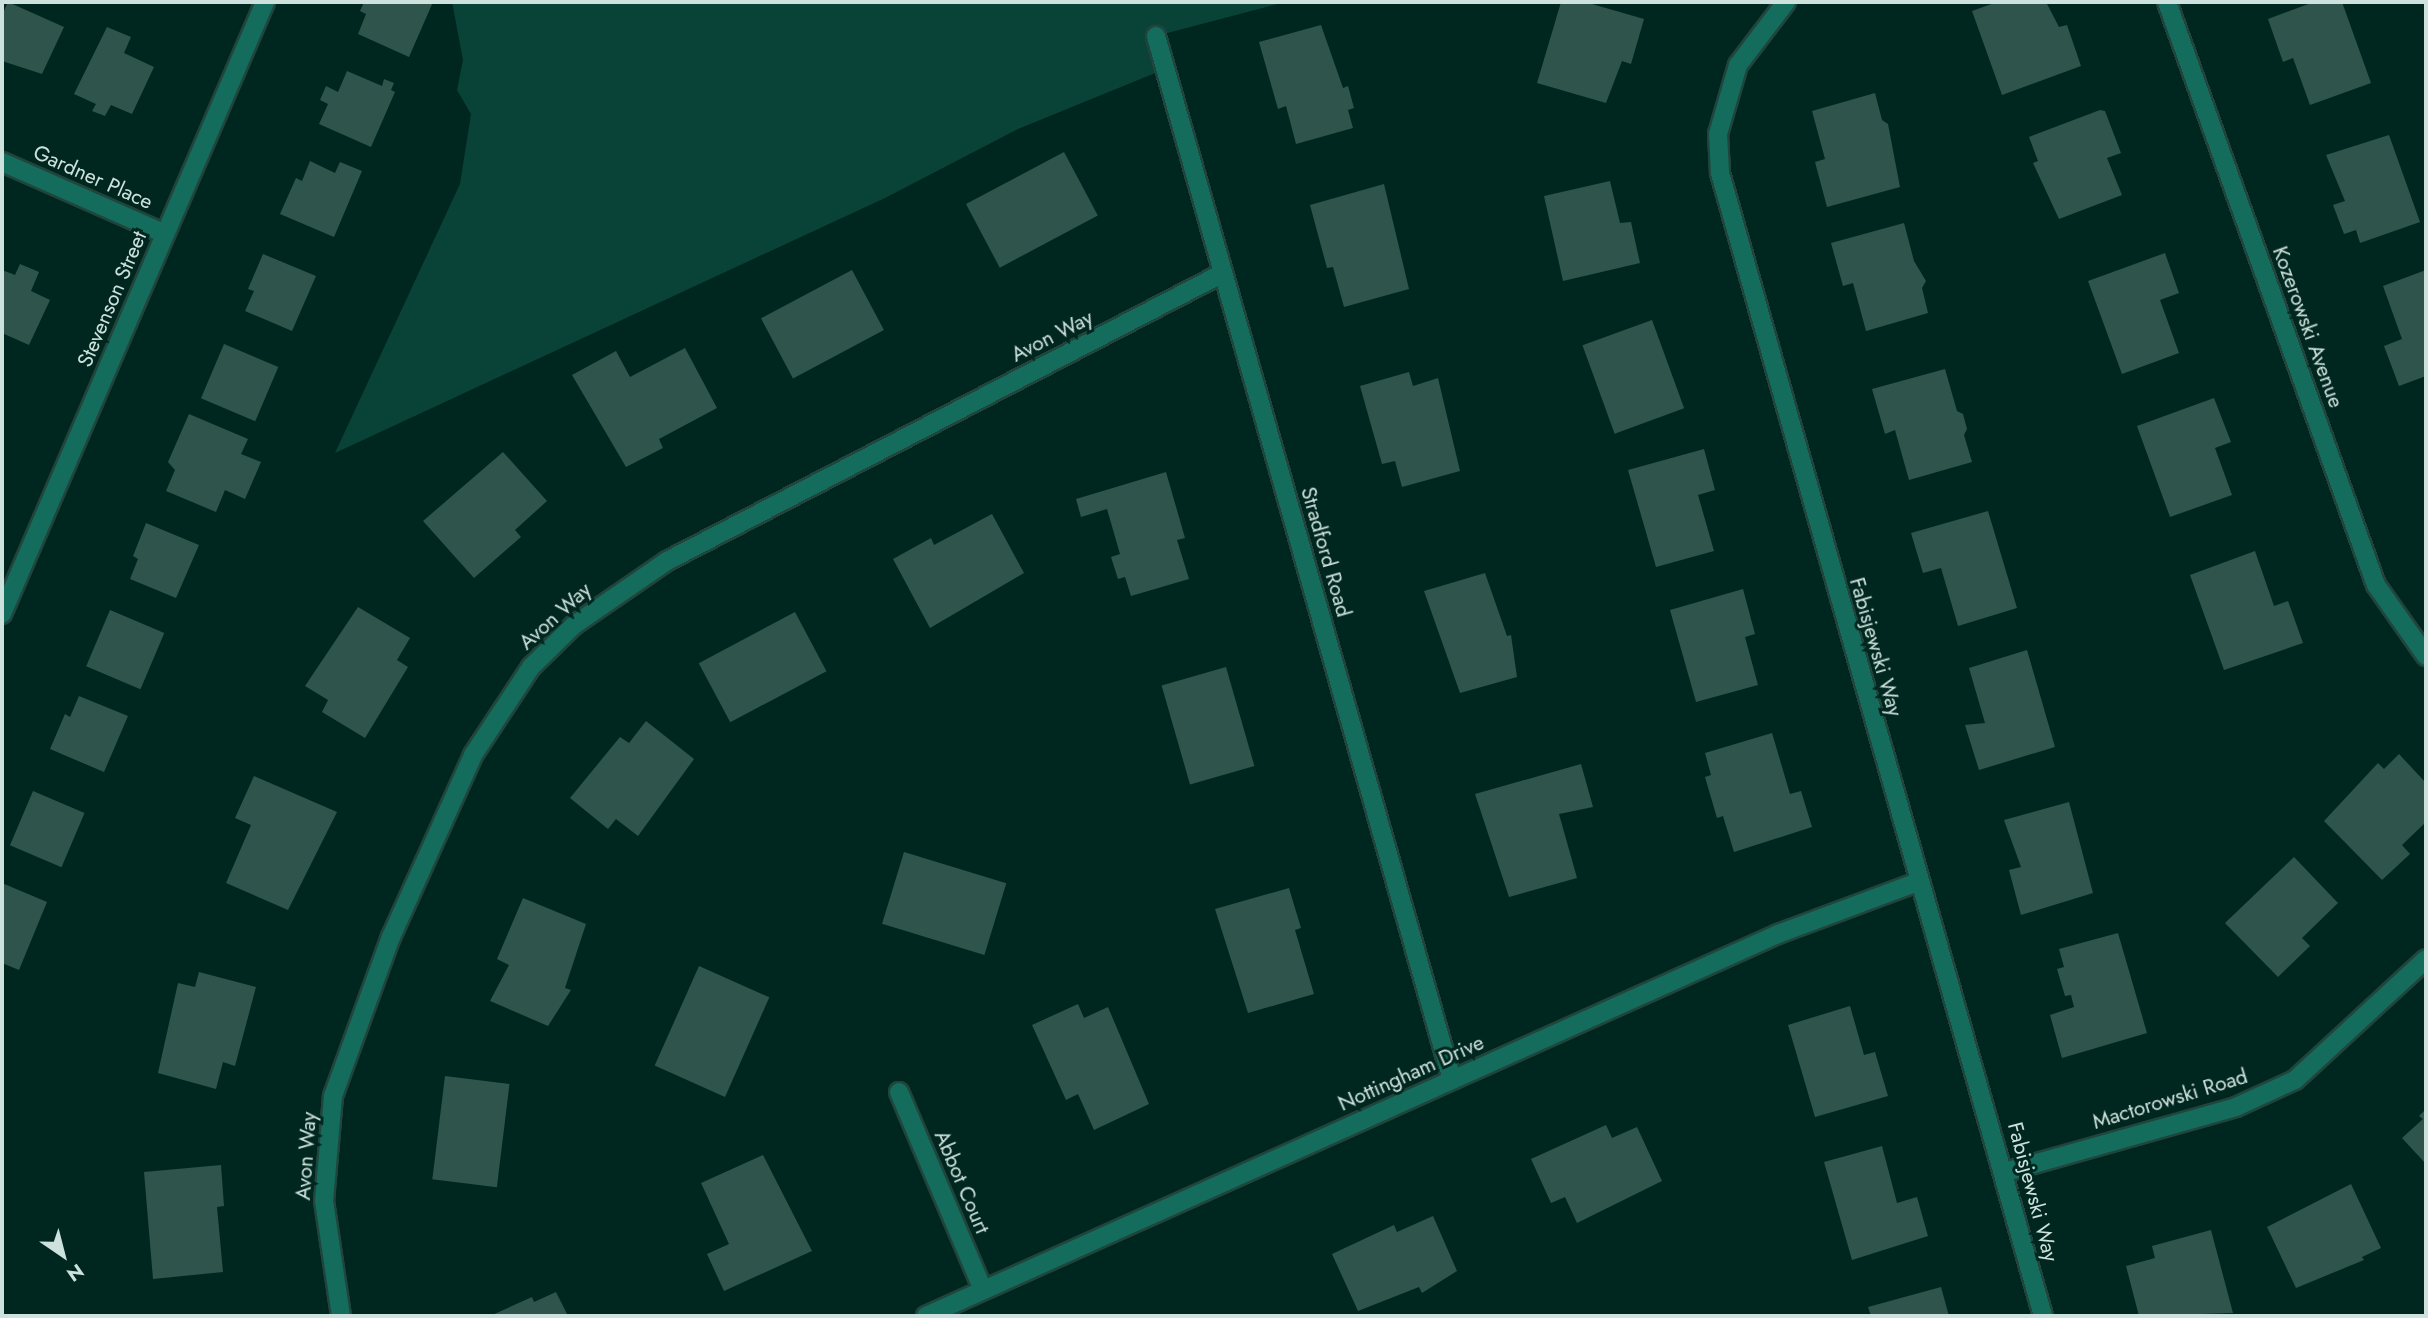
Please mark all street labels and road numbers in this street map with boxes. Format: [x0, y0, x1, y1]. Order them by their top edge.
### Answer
street label: Gardner Place [29, 139, 157, 215]
street label: Stevenson Street [72, 227, 152, 371]
street label: Kozerowski Avenue [2267, 243, 2349, 411]
street label: Avon Way [1007, 305, 1097, 367]
street label: Stradford Road [1295, 484, 1357, 620]
street label: Fabisjewski Way [1844, 575, 1908, 719]
street label: Avon Way [514, 577, 596, 655]
street label: Nottingham Drive [1334, 1030, 1488, 1116]
street label: Mactorowski Road [2089, 1063, 2251, 1135]
street label: Avon Way [290, 1111, 322, 1201]
street label: Fabisjewski Way [2002, 1120, 2064, 1264]
street label: Abbot Court [929, 1127, 995, 1237]

